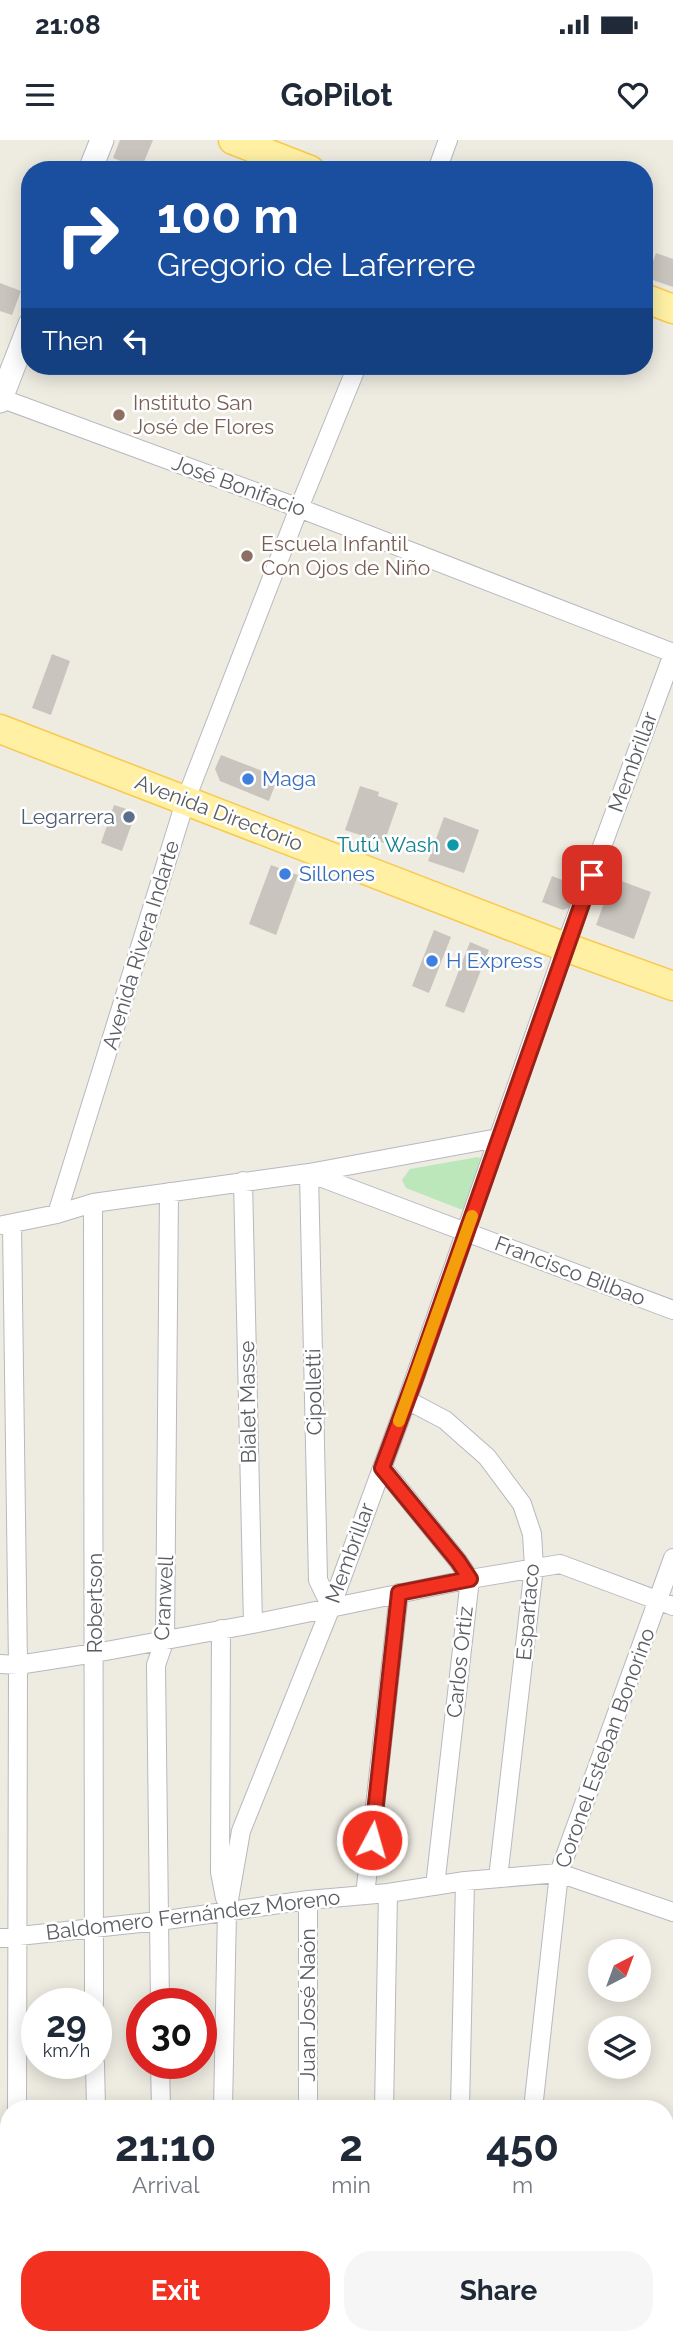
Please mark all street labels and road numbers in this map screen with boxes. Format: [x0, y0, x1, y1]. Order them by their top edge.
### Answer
street label: José Bonifacio [169, 450, 309, 521]
street label: Membrillar [603, 708, 662, 815]
street label: Avenida Directorio [132, 769, 307, 856]
street label: Avenida Rivera Indarte [97, 837, 184, 1052]
street label: Francisco Bilbao [491, 1230, 649, 1311]
street label: Bialet Masse [234, 1340, 261, 1464]
street label: Cipolletti [300, 1348, 327, 1436]
street label: Membrillar [320, 1499, 379, 1606]
street label: Robertson [82, 1553, 107, 1653]
street label: Cranwell [149, 1554, 178, 1641]
street label: Espartaco [511, 1563, 544, 1661]
street label: Carlos Ortiz [441, 1605, 478, 1719]
street label: Coronel Esteban Bonorino [549, 1624, 660, 1871]
street label: Baldomero Fernández Moreno [44, 1884, 342, 1945]
street label: Juan José Naón [295, 1928, 320, 2082]

